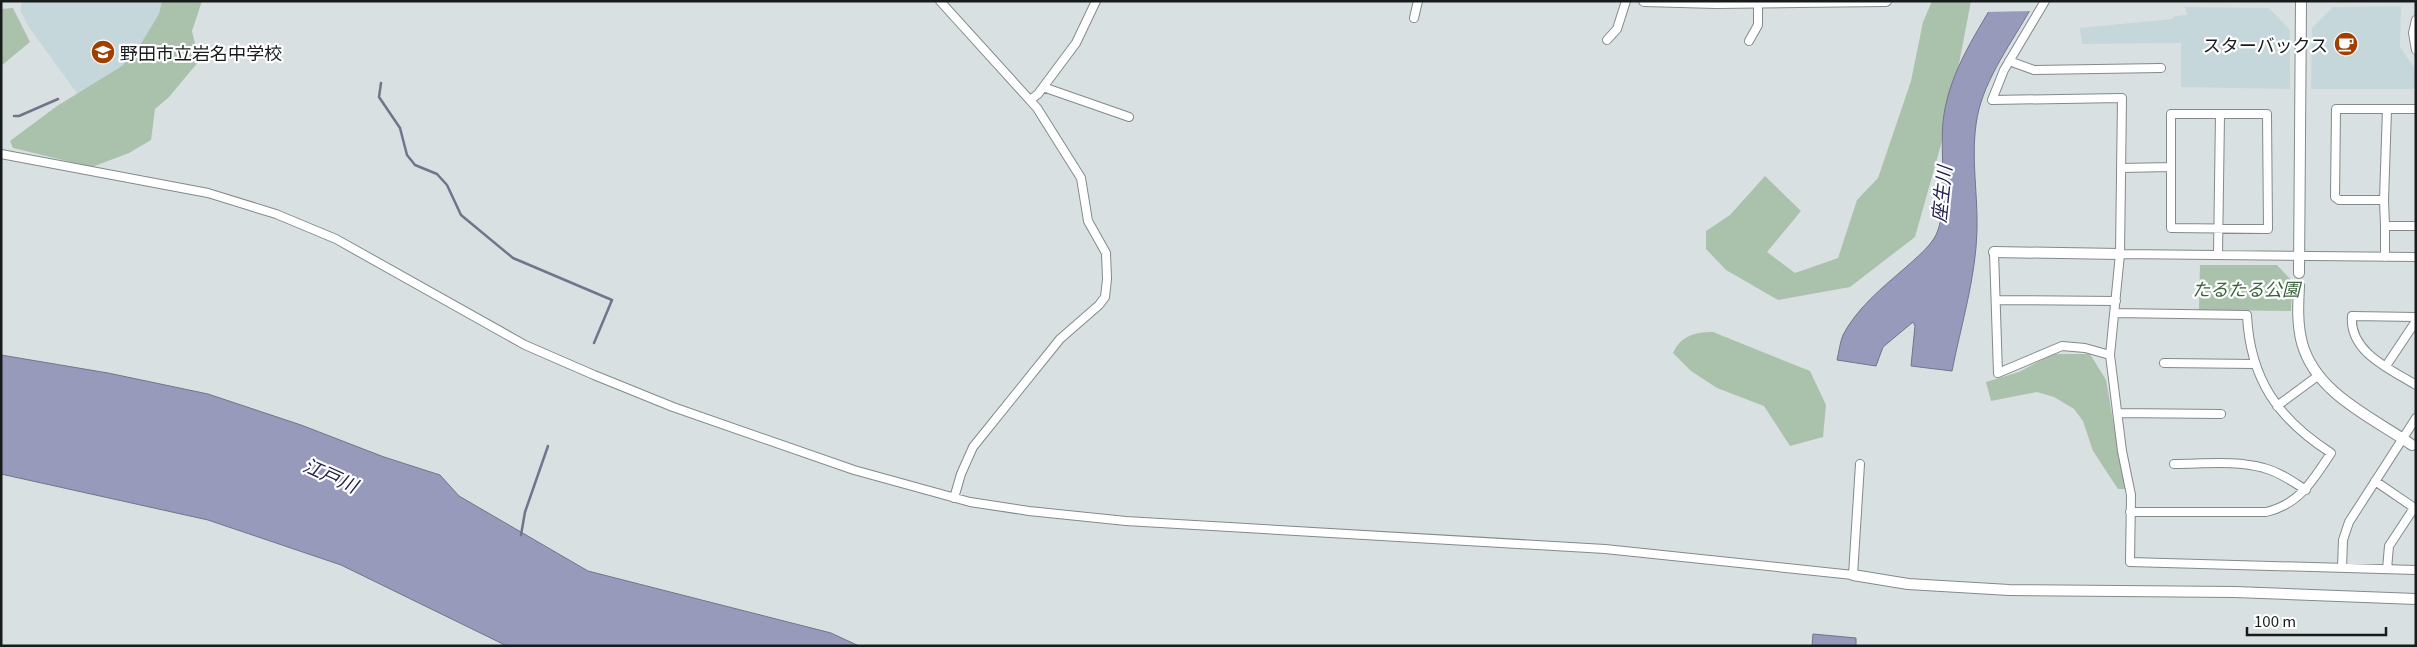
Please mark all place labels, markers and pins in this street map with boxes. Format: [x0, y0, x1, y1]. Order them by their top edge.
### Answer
place label: スターバックス [2203, 31, 2328, 57]
cafe icon: スターバックス [2333, 31, 2359, 57]
school or university icon: 野田市立岩名中学校 [90, 39, 116, 65]
place label: 野田市立岩名中学校 [120, 39, 282, 65]

